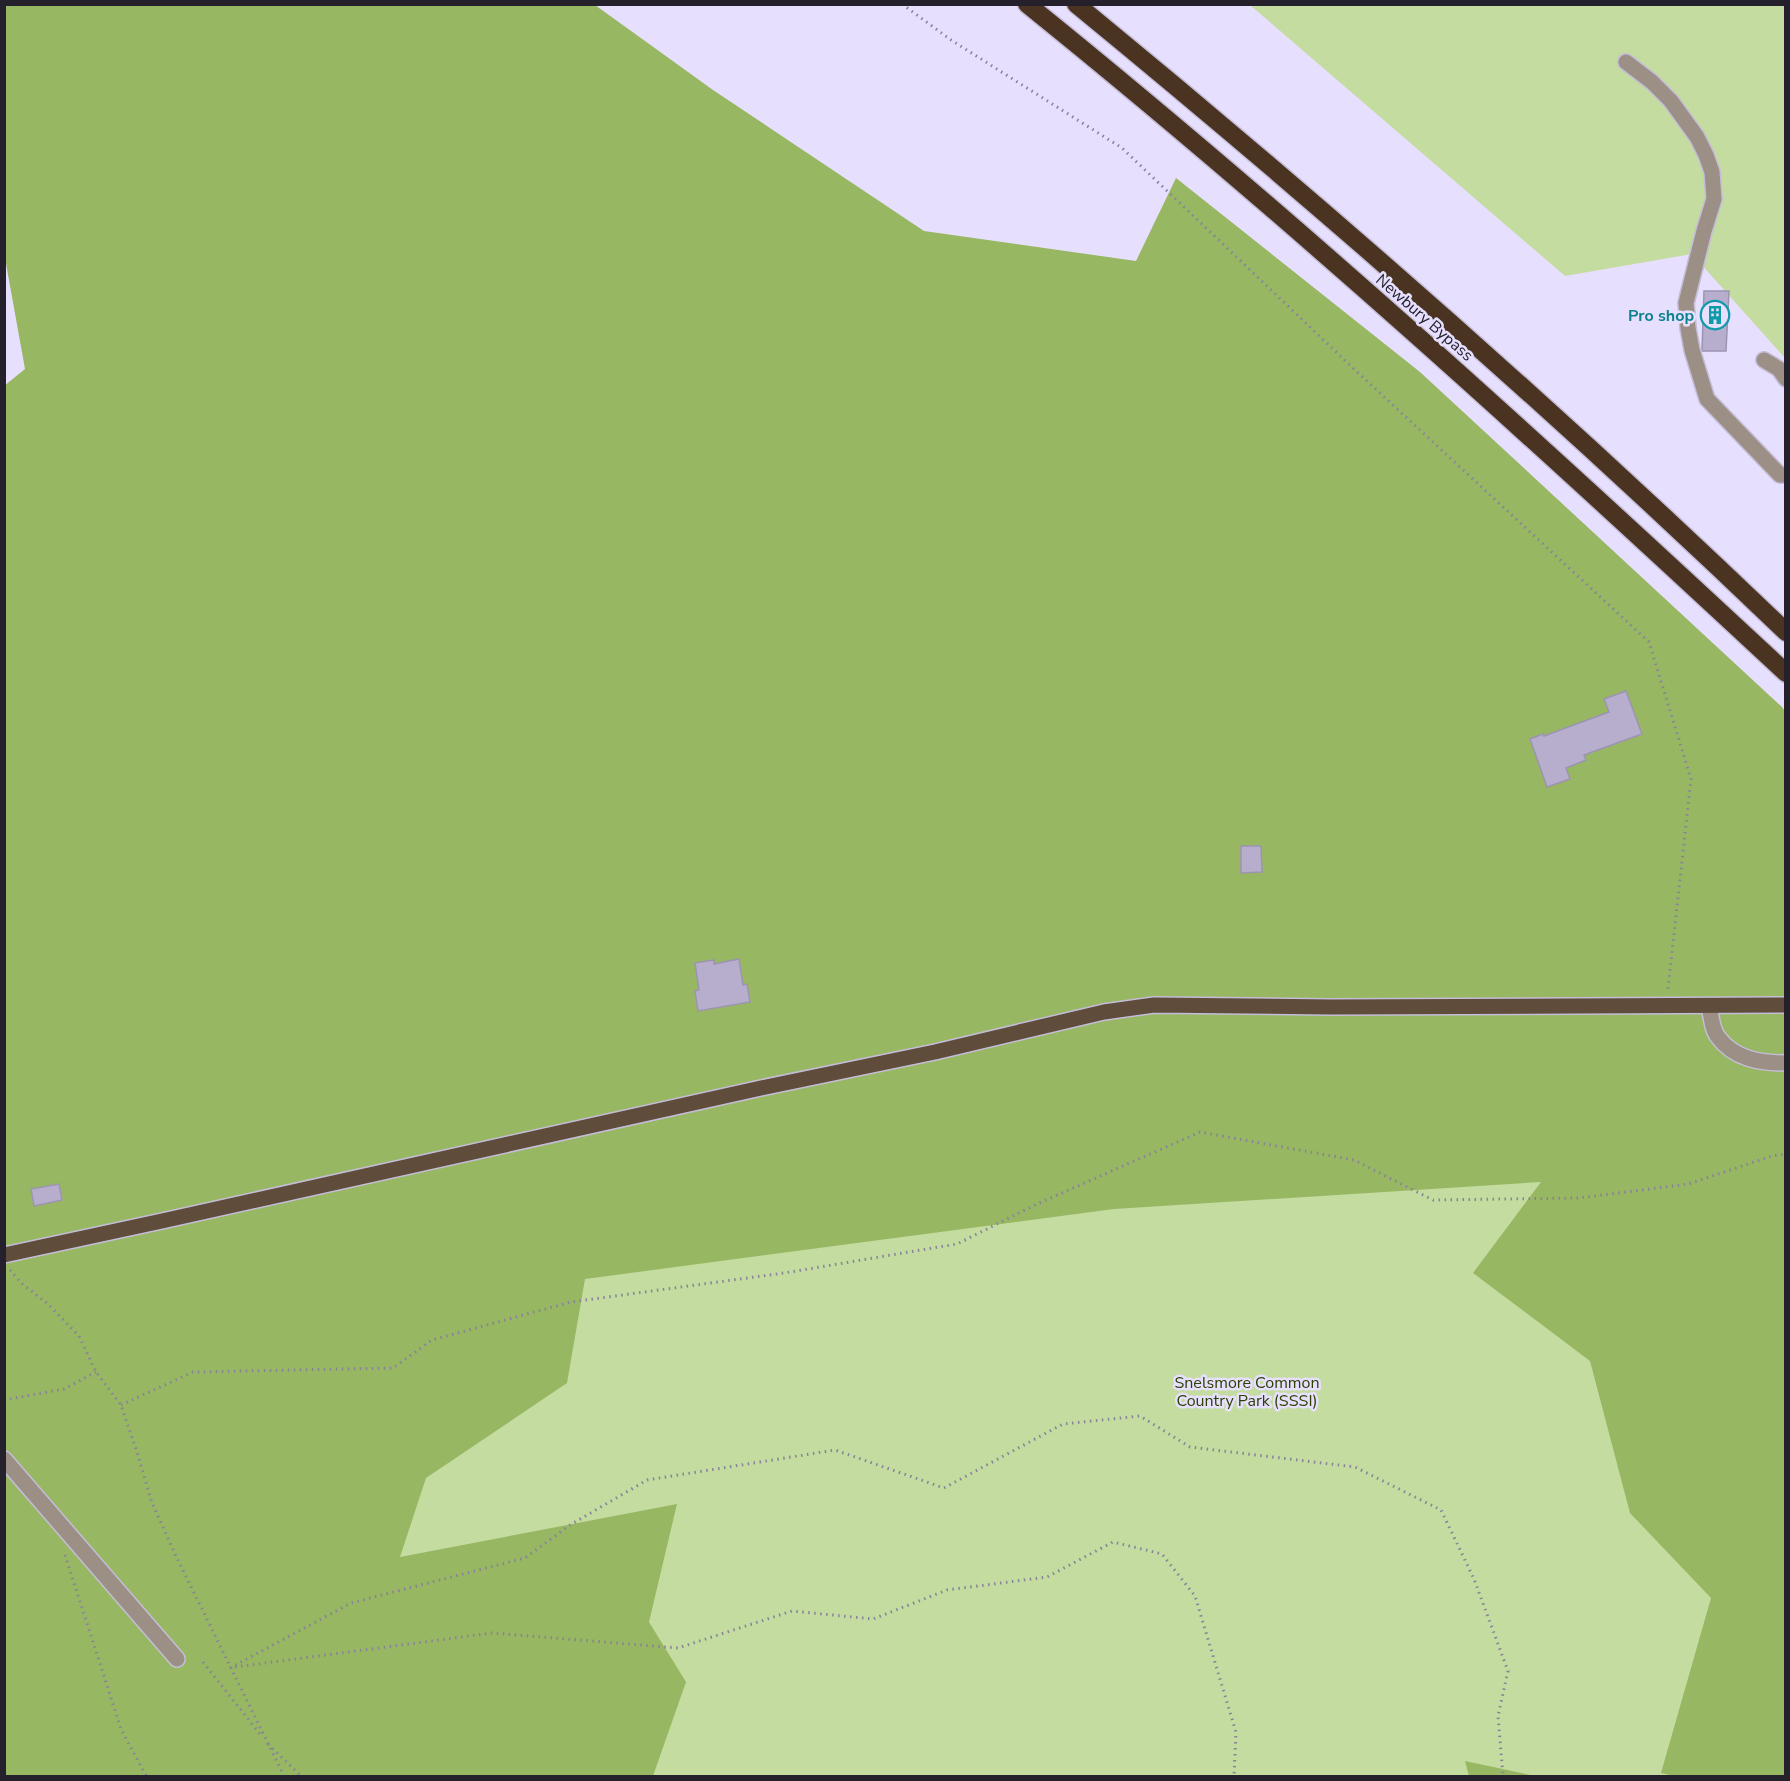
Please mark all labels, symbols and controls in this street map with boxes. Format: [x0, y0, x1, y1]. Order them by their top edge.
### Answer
street label: Newbury Bypass [1371, 269, 1478, 366]
building icon: Pro shop [1699, 299, 1731, 331]
place label: Pro shop [1628, 305, 1694, 327]
park label: Snelsmore Common Country Park (SSSI) [1174, 1372, 1320, 1412]

